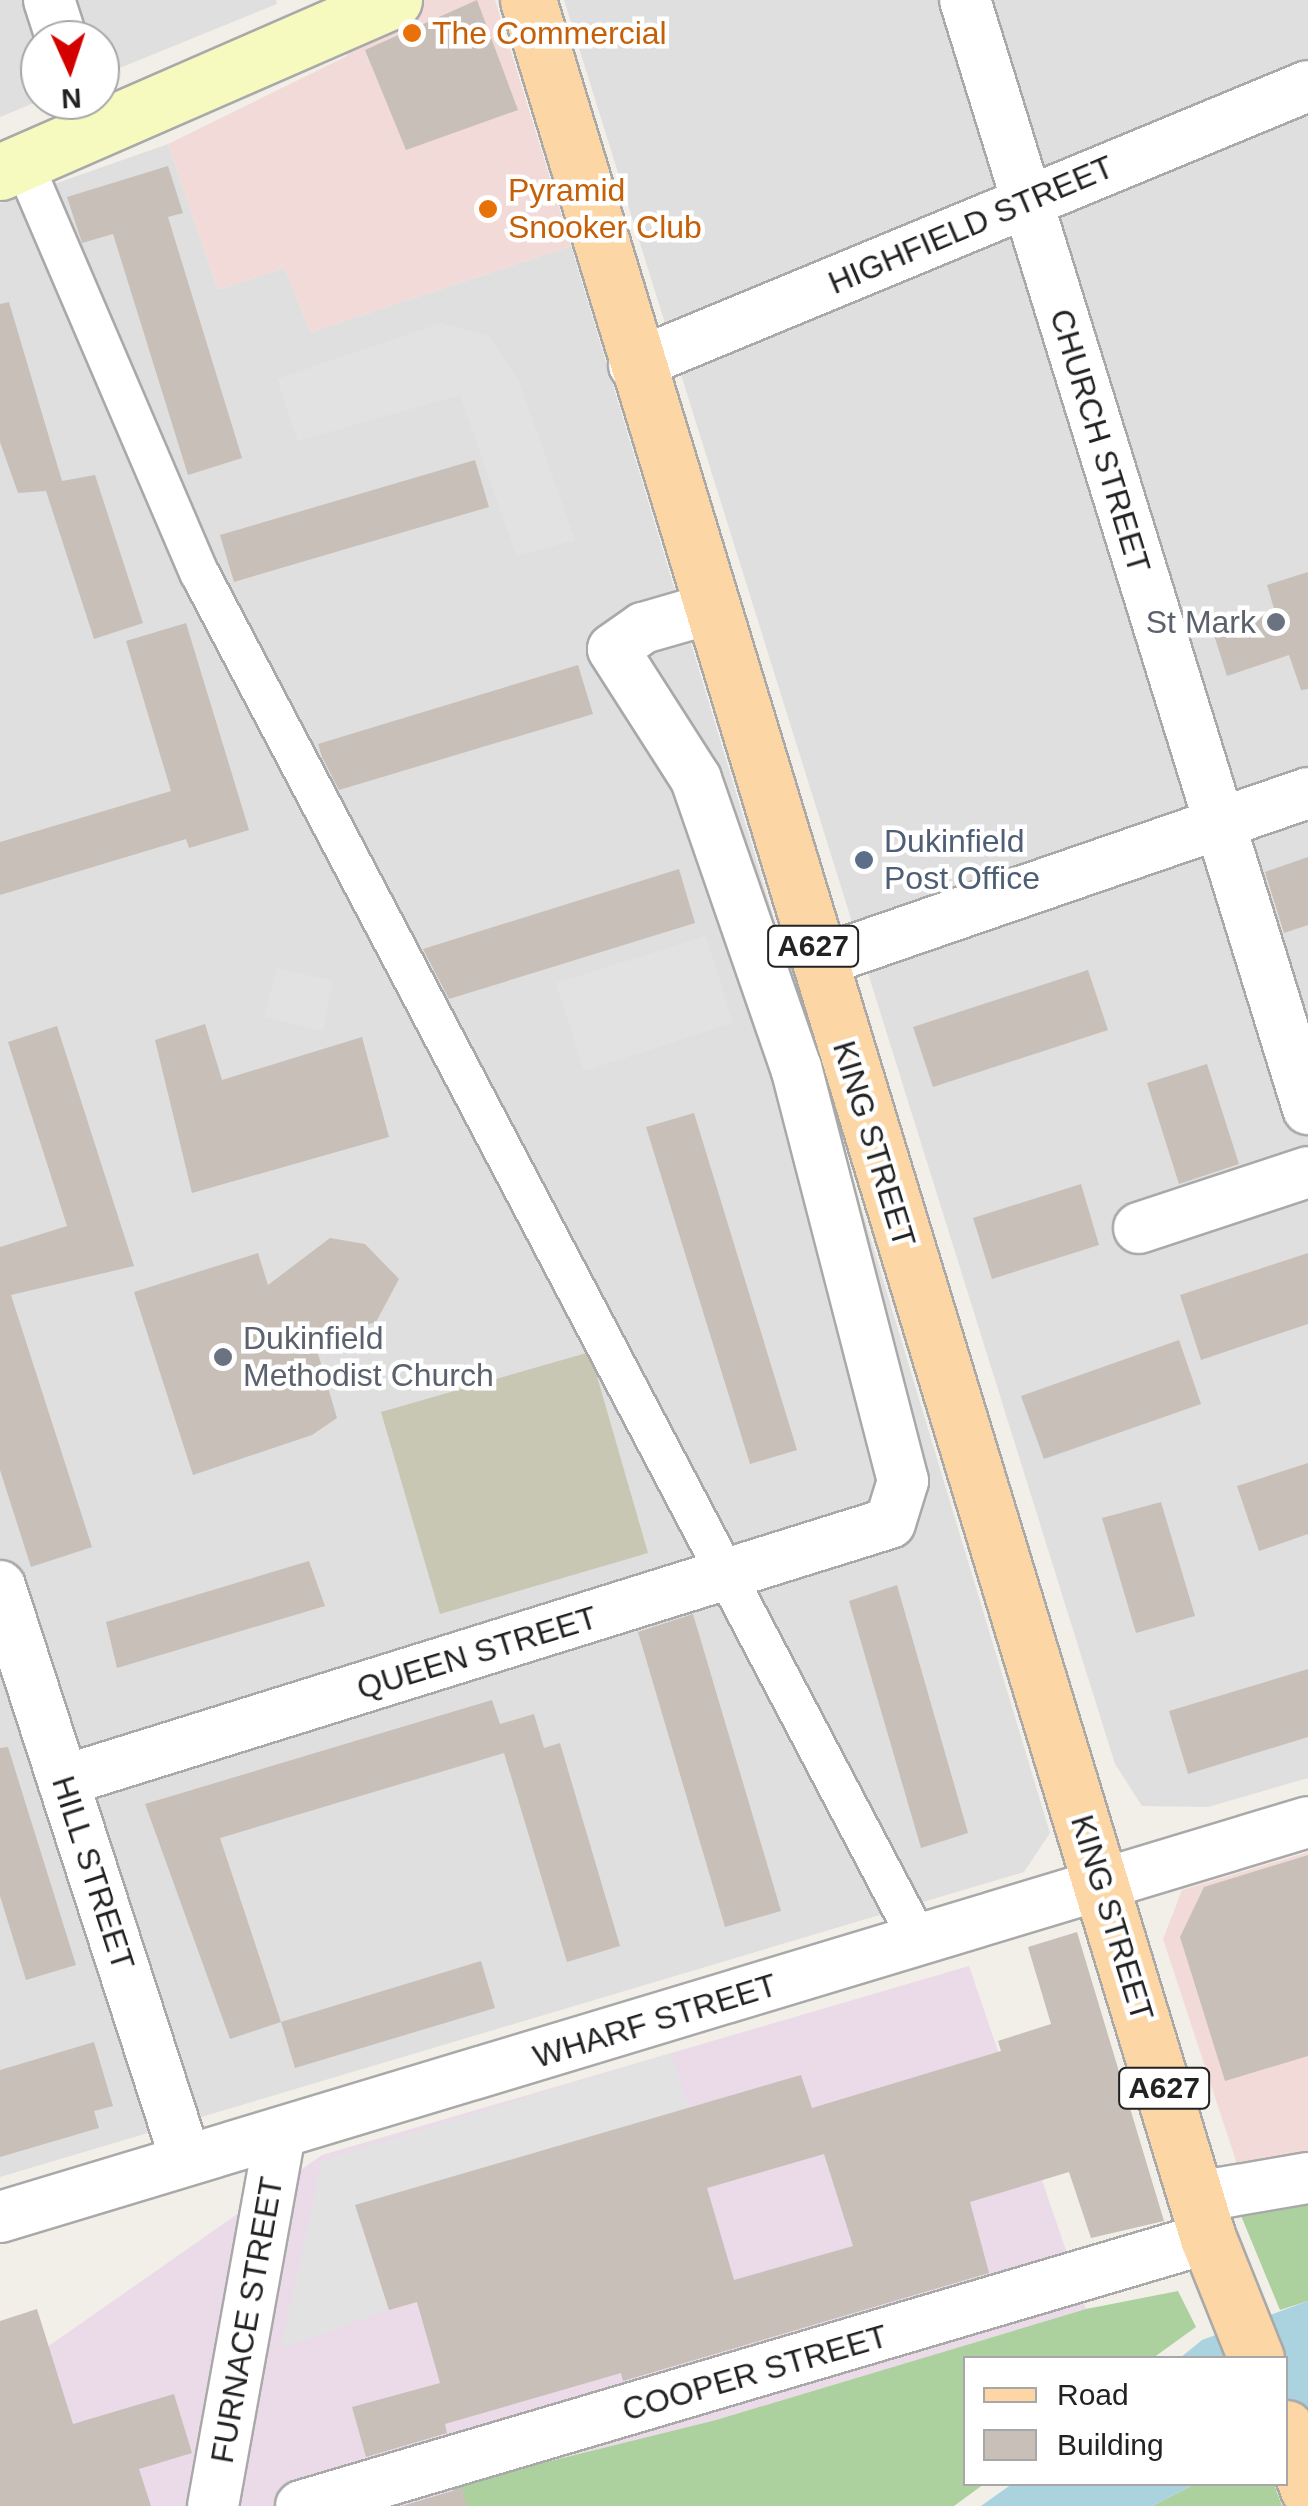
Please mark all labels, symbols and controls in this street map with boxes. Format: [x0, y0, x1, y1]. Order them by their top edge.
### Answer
place label: The Commercial [432, 14, 667, 52]
north arrow [20, 20, 120, 120]
marker: The Commercial [401, 22, 423, 44]
text: N [61, 82, 82, 114]
street label: HIGHFIELD STREET [823, 148, 1119, 302]
place label: Pyramid Snooker Club [508, 172, 702, 247]
marker: Pyramid Snooker Club [477, 198, 499, 220]
street label: CHURCH STREET [1042, 304, 1158, 578]
place label: St Mark [1146, 603, 1256, 641]
marker: St Mark [1265, 611, 1287, 633]
place label: Dukinfield Post Office [884, 823, 1040, 898]
marker: Dukinfield Post Office [853, 849, 875, 871]
road number: A627 [766, 921, 860, 971]
street label: KING STREET [824, 1036, 924, 1252]
place label: Dukinfield Methodist Church [243, 1320, 494, 1395]
marker: Dukinfield Methodist Church [212, 1346, 234, 1368]
street label: QUEEN STREET [352, 1598, 602, 1708]
street label: HILL STREET [43, 1771, 143, 1975]
street label: KING STREET [1062, 1810, 1162, 2026]
street label: WHARF STREET [529, 1966, 781, 2076]
road number: A627 [1116, 2063, 1212, 2113]
street label: FURNACE STREET [203, 2174, 291, 2466]
street label: COOPER STREET [618, 2317, 892, 2429]
legend [963, 2356, 1288, 2486]
text: Road [1057, 2378, 1129, 2411]
text: Building [1057, 2428, 1164, 2461]

